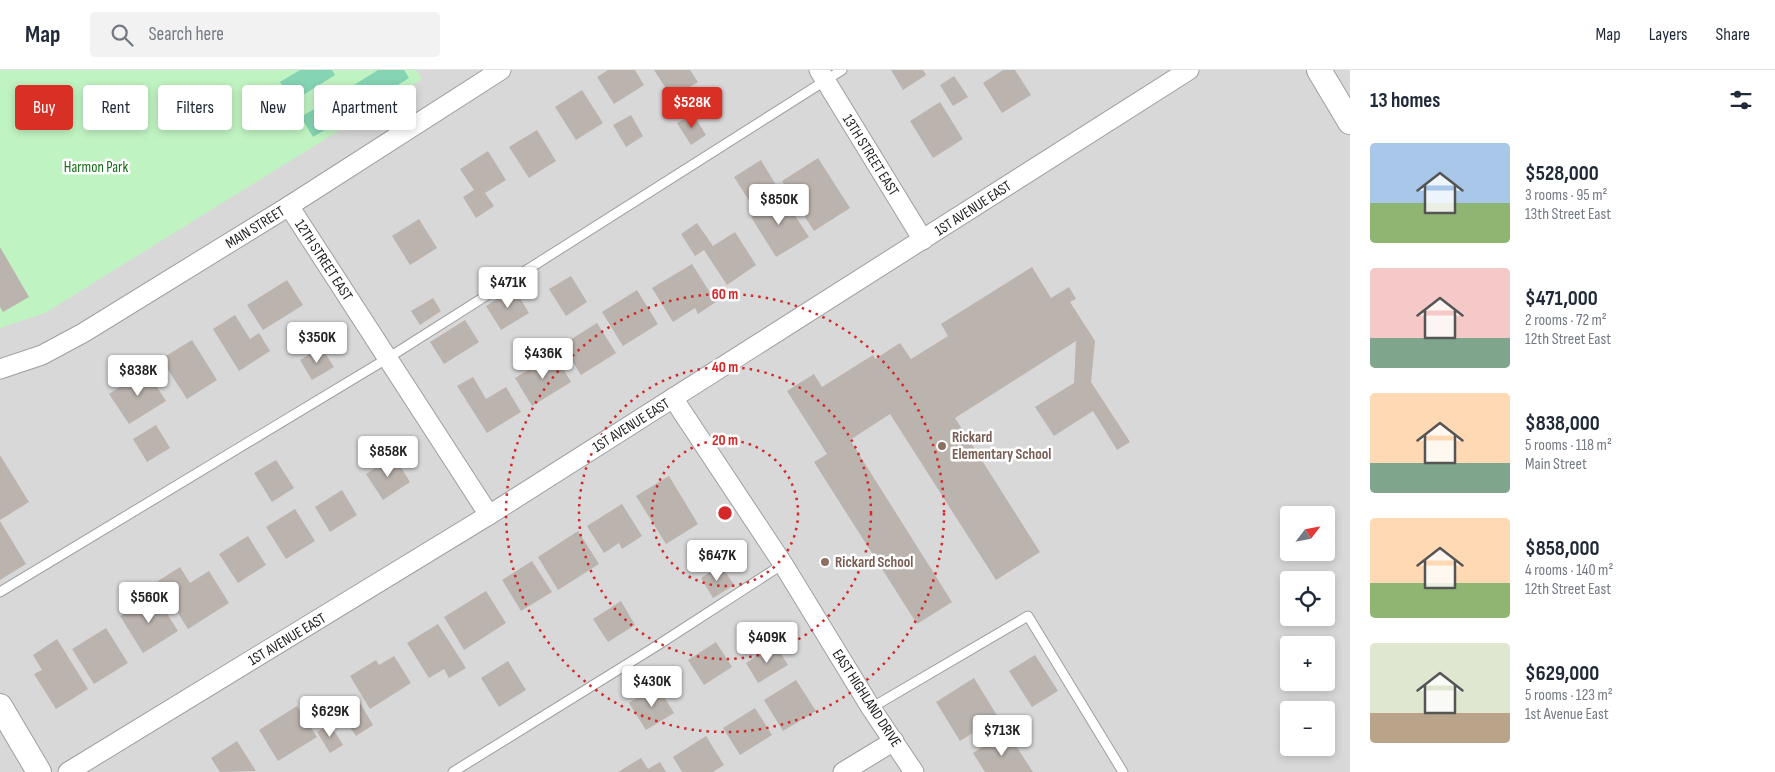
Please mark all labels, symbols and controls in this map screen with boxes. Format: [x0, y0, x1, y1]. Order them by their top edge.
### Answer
search box [90, 12, 440, 57]
text: Map [25, 20, 60, 49]
icon: search [108, 21, 136, 49]
text: Search here [148, 23, 224, 46]
text: Map [1596, 24, 1621, 45]
text: Layers [1649, 24, 1688, 45]
text: Share [1716, 24, 1750, 45]
chip: Buy [15, 85, 73, 130]
chip: Rent [83, 85, 148, 130]
chip: Filters [158, 85, 232, 130]
chip: New [242, 85, 304, 130]
chip: Apartment [314, 85, 416, 130]
icon: filters [1727, 86, 1755, 114]
pin: $528K [657, 87, 727, 129]
text: 13 homes [1370, 88, 1440, 113]
text: $528K [673, 93, 711, 112]
street label: 13TH STREET EAST [838, 111, 903, 200]
park label: Harmon Park [64, 158, 128, 177]
text: $528,000 [1525, 161, 1599, 186]
icon: home [1410, 163, 1470, 223]
street label: 1ST AVENUE EAST [931, 177, 1015, 240]
pin: $850K [744, 184, 814, 226]
text: 3 rooms · 95 m² [1525, 186, 1607, 205]
text: $850K [760, 190, 798, 209]
street label: MAIN STREET [222, 202, 288, 253]
text: 13th Street East [1525, 205, 1611, 224]
street label: 12TH STREET EAST [290, 216, 357, 304]
pin: $471K [473, 266, 543, 309]
text: $471K [490, 273, 526, 292]
text: 60 m [712, 285, 738, 304]
text: $471,000 [1525, 286, 1598, 311]
icon: home [1410, 288, 1470, 348]
text: 2 rooms · 72 m² [1525, 311, 1607, 330]
pin: $350K [282, 322, 352, 364]
text: $350K [298, 328, 336, 347]
text: 12th Street East [1525, 330, 1611, 349]
pin: $436K [508, 338, 578, 380]
text: $436K [524, 344, 562, 363]
pin: $838K [103, 354, 173, 397]
text: 40 m [712, 358, 738, 377]
text: $838K [119, 361, 157, 380]
street label: 1ST AVENUE EAST [589, 394, 673, 457]
text: $838,000 [1525, 411, 1600, 436]
icon: home [1410, 413, 1470, 473]
place label: Rickard Elementary School [952, 428, 1051, 464]
text: 20 m [712, 431, 738, 450]
pin: $858K [353, 436, 423, 478]
text: 5 rooms · 118 m² [1525, 436, 1612, 455]
marker: Rickard Elementary School [936, 440, 948, 452]
text: $858K [369, 442, 407, 461]
text: Main Street [1525, 455, 1587, 474]
centre of rings [716, 504, 734, 522]
north arrow [1280, 506, 1335, 561]
map controls [1280, 506, 1335, 756]
text: $858,000 [1525, 536, 1599, 561]
icon: home [1410, 538, 1470, 598]
pin: $647K [682, 540, 752, 582]
text: $647K [698, 546, 736, 565]
place label: Rickard School [835, 553, 913, 572]
marker: Rickard School [819, 556, 831, 568]
text: 4 rooms · 140 m² [1525, 561, 1613, 580]
button: locate [1280, 571, 1335, 626]
text: 12th Street East [1525, 580, 1611, 599]
pin: $560K [114, 582, 184, 624]
text: $560K [130, 588, 168, 607]
street label: 1ST AVENUE EAST [245, 609, 330, 670]
pin: $409K [732, 622, 802, 664]
text: $409K [748, 628, 786, 647]
button: + [1280, 636, 1335, 691]
street label: EAST HIGHLAND DRIVE [828, 646, 905, 751]
text: $629,000 [1525, 661, 1599, 686]
icon: home [1410, 663, 1470, 723]
pin: $430K [617, 666, 687, 708]
text: $430K [633, 672, 671, 691]
text: 5 rooms · 123 m² [1525, 686, 1613, 705]
pin: $629K [295, 696, 365, 738]
button: − [1280, 701, 1335, 756]
text: $629K [311, 702, 349, 721]
text: 1st Avenue East [1525, 705, 1609, 724]
pin: $713K [967, 714, 1037, 757]
text: $713K [984, 721, 1020, 740]

